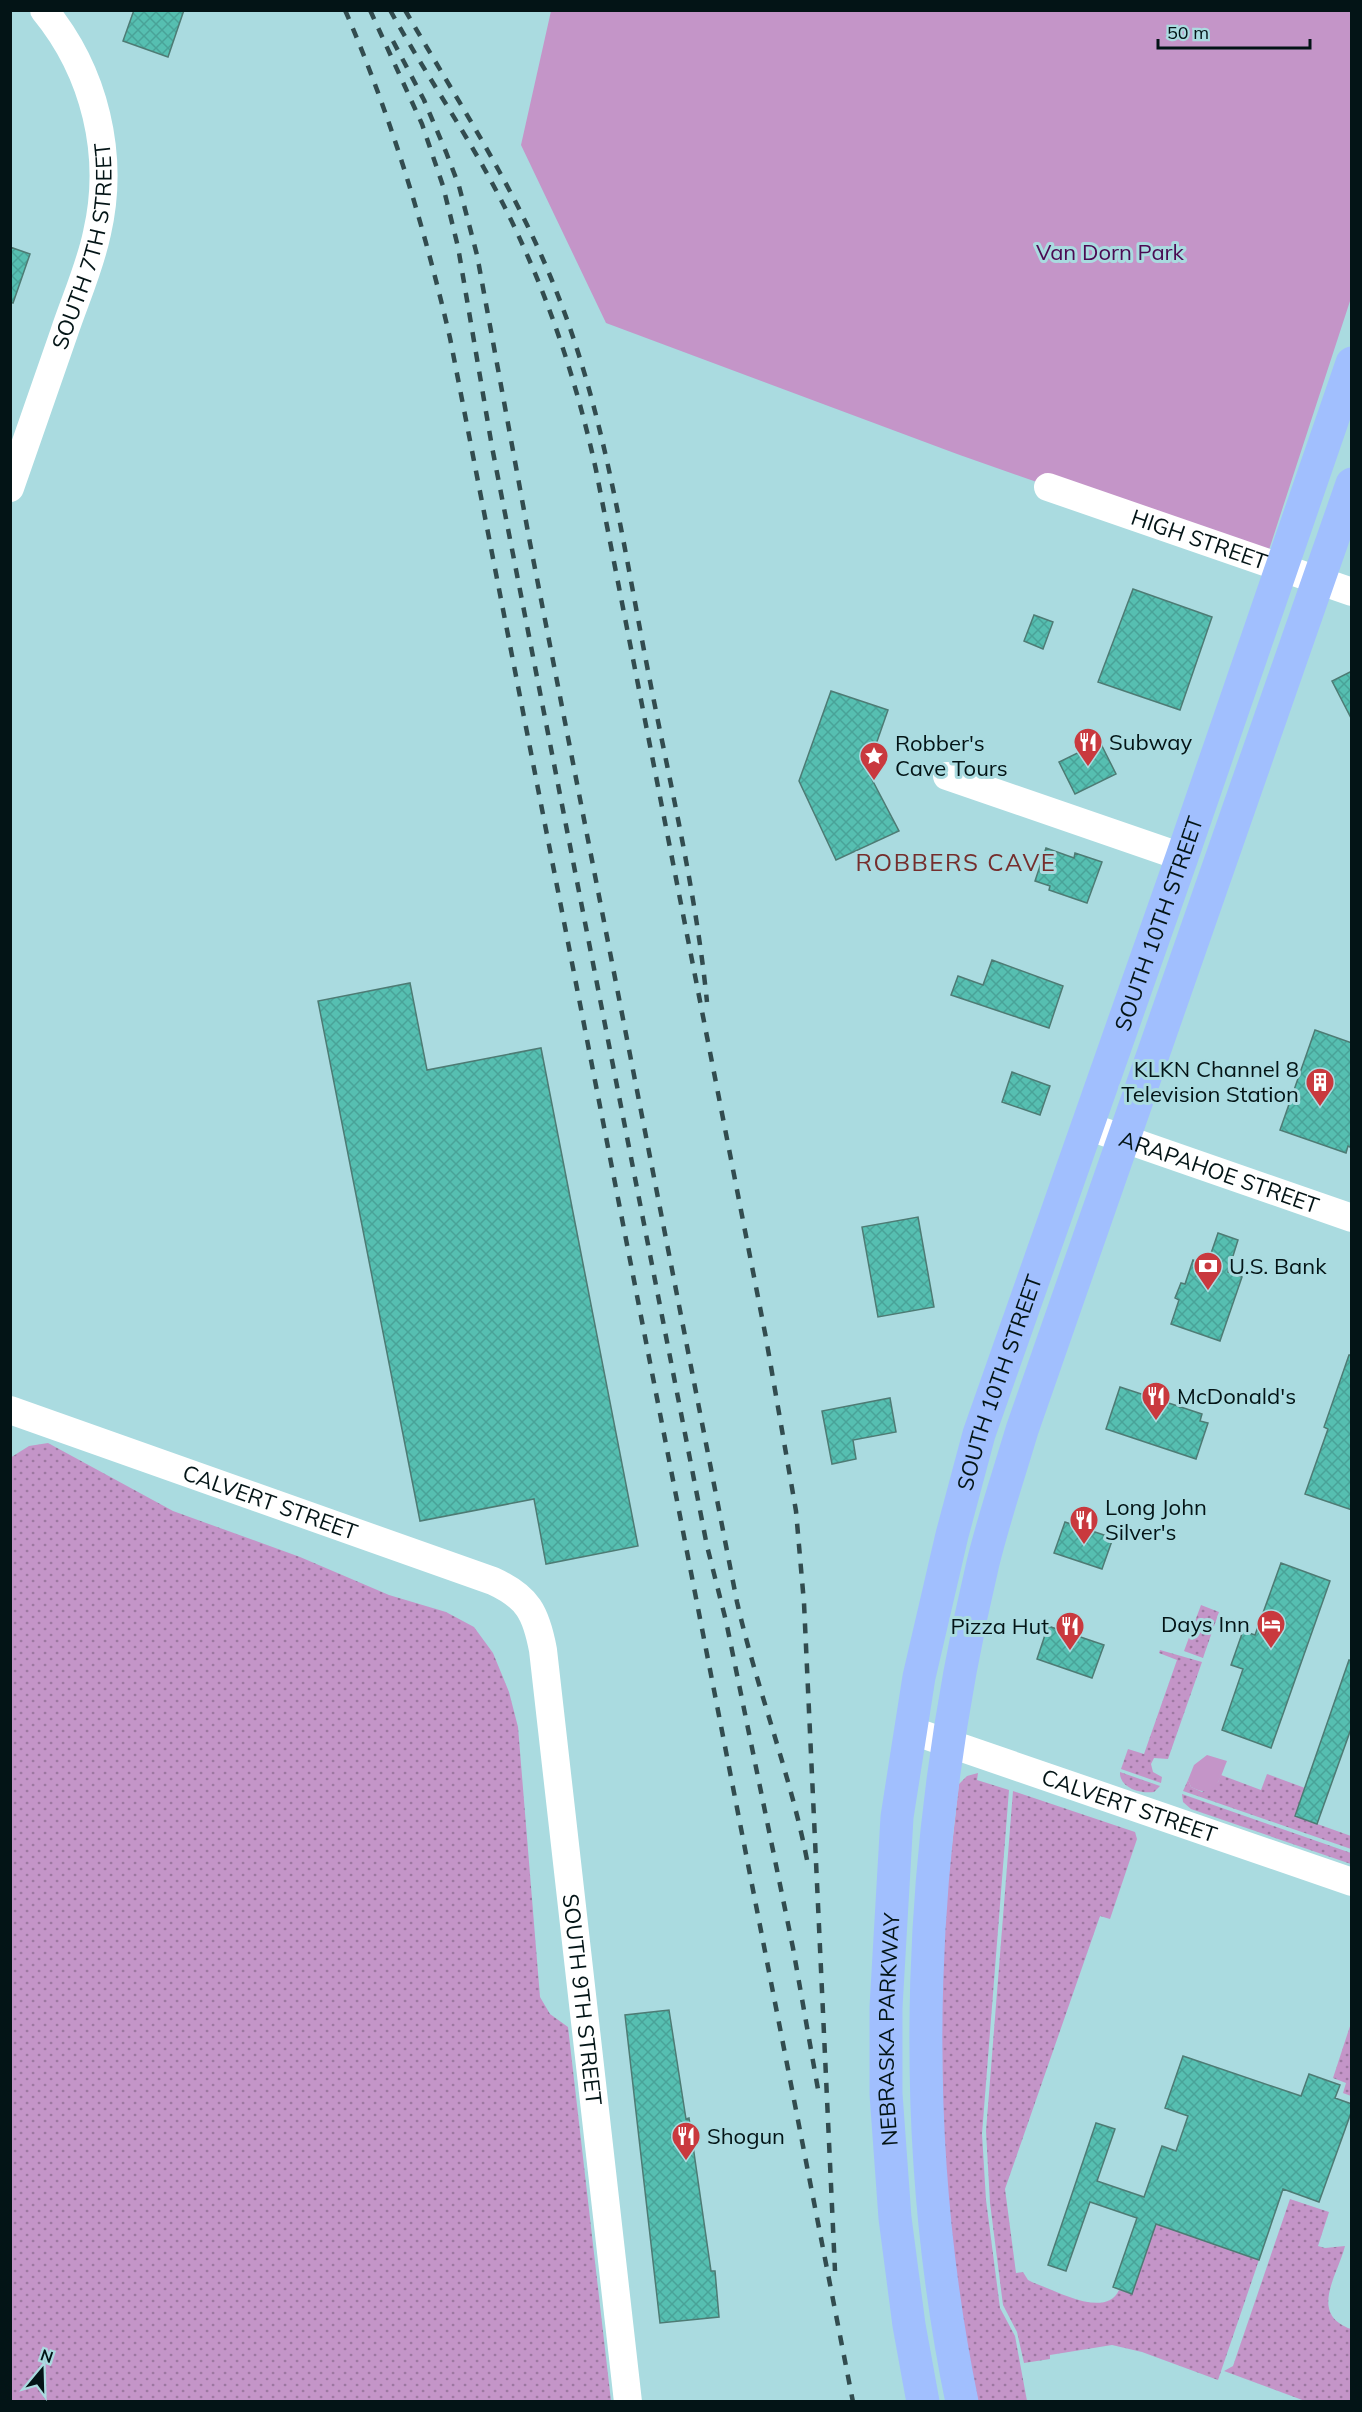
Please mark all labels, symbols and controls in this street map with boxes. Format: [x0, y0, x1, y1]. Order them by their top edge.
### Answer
scale bar [1158, 12, 1310, 50]
text: 50 m [1167, 21, 1209, 44]
street label: SOUTH 7TH STREET [45, 141, 118, 353]
park label: Van Dorn Park [1036, 238, 1185, 266]
street label: HIGH STREET [1128, 503, 1271, 576]
restaurant icon: Subway [1072, 726, 1104, 768]
place label: Subway [1109, 728, 1192, 756]
place label: Robber's Cave Tours [895, 729, 1008, 782]
place icon: Robber's Cave Tours [858, 740, 890, 782]
street label: SOUTH 10TH STREET [1108, 812, 1209, 1035]
district label: ROBBERS CAVE [856, 847, 1056, 877]
place label: KLKN Channel 8 Television Station [1121, 1055, 1299, 1108]
building icon: KLKN Channel 8 Television Station [1304, 1066, 1336, 1108]
street label: ARAPAHOE STREET [1116, 1124, 1323, 1220]
bank icon: U.S. Bank [1192, 1250, 1224, 1292]
place label: U.S. Bank [1229, 1252, 1327, 1280]
street label: SOUTH 10TH STREET [951, 1271, 1048, 1493]
restaurant icon: McDonald's [1140, 1380, 1172, 1422]
place label: McDonald's [1177, 1382, 1296, 1410]
street label: CALVERT STREET [179, 1458, 361, 1546]
place label: Long John Silver's [1105, 1493, 1207, 1546]
restaurant icon: Long John Silver's [1068, 1504, 1100, 1546]
hotel icon: Days Inn [1255, 1608, 1287, 1650]
restaurant icon: Pizza Hut [1054, 1610, 1086, 1652]
place label: Days Inn [1161, 1610, 1250, 1638]
place label: Pizza Hut [951, 1612, 1049, 1640]
street label: CALVERT STREET [1038, 1762, 1221, 1849]
street label: SOUTH 9TH STREET [557, 1892, 608, 2107]
street label: NEBRASKA PARKWAY [872, 1911, 905, 2147]
restaurant icon: Shogun [670, 2120, 702, 2162]
place label: Shogun [707, 2122, 785, 2150]
north arrow [12, 2340, 72, 2400]
text: N [38, 2344, 56, 2367]

